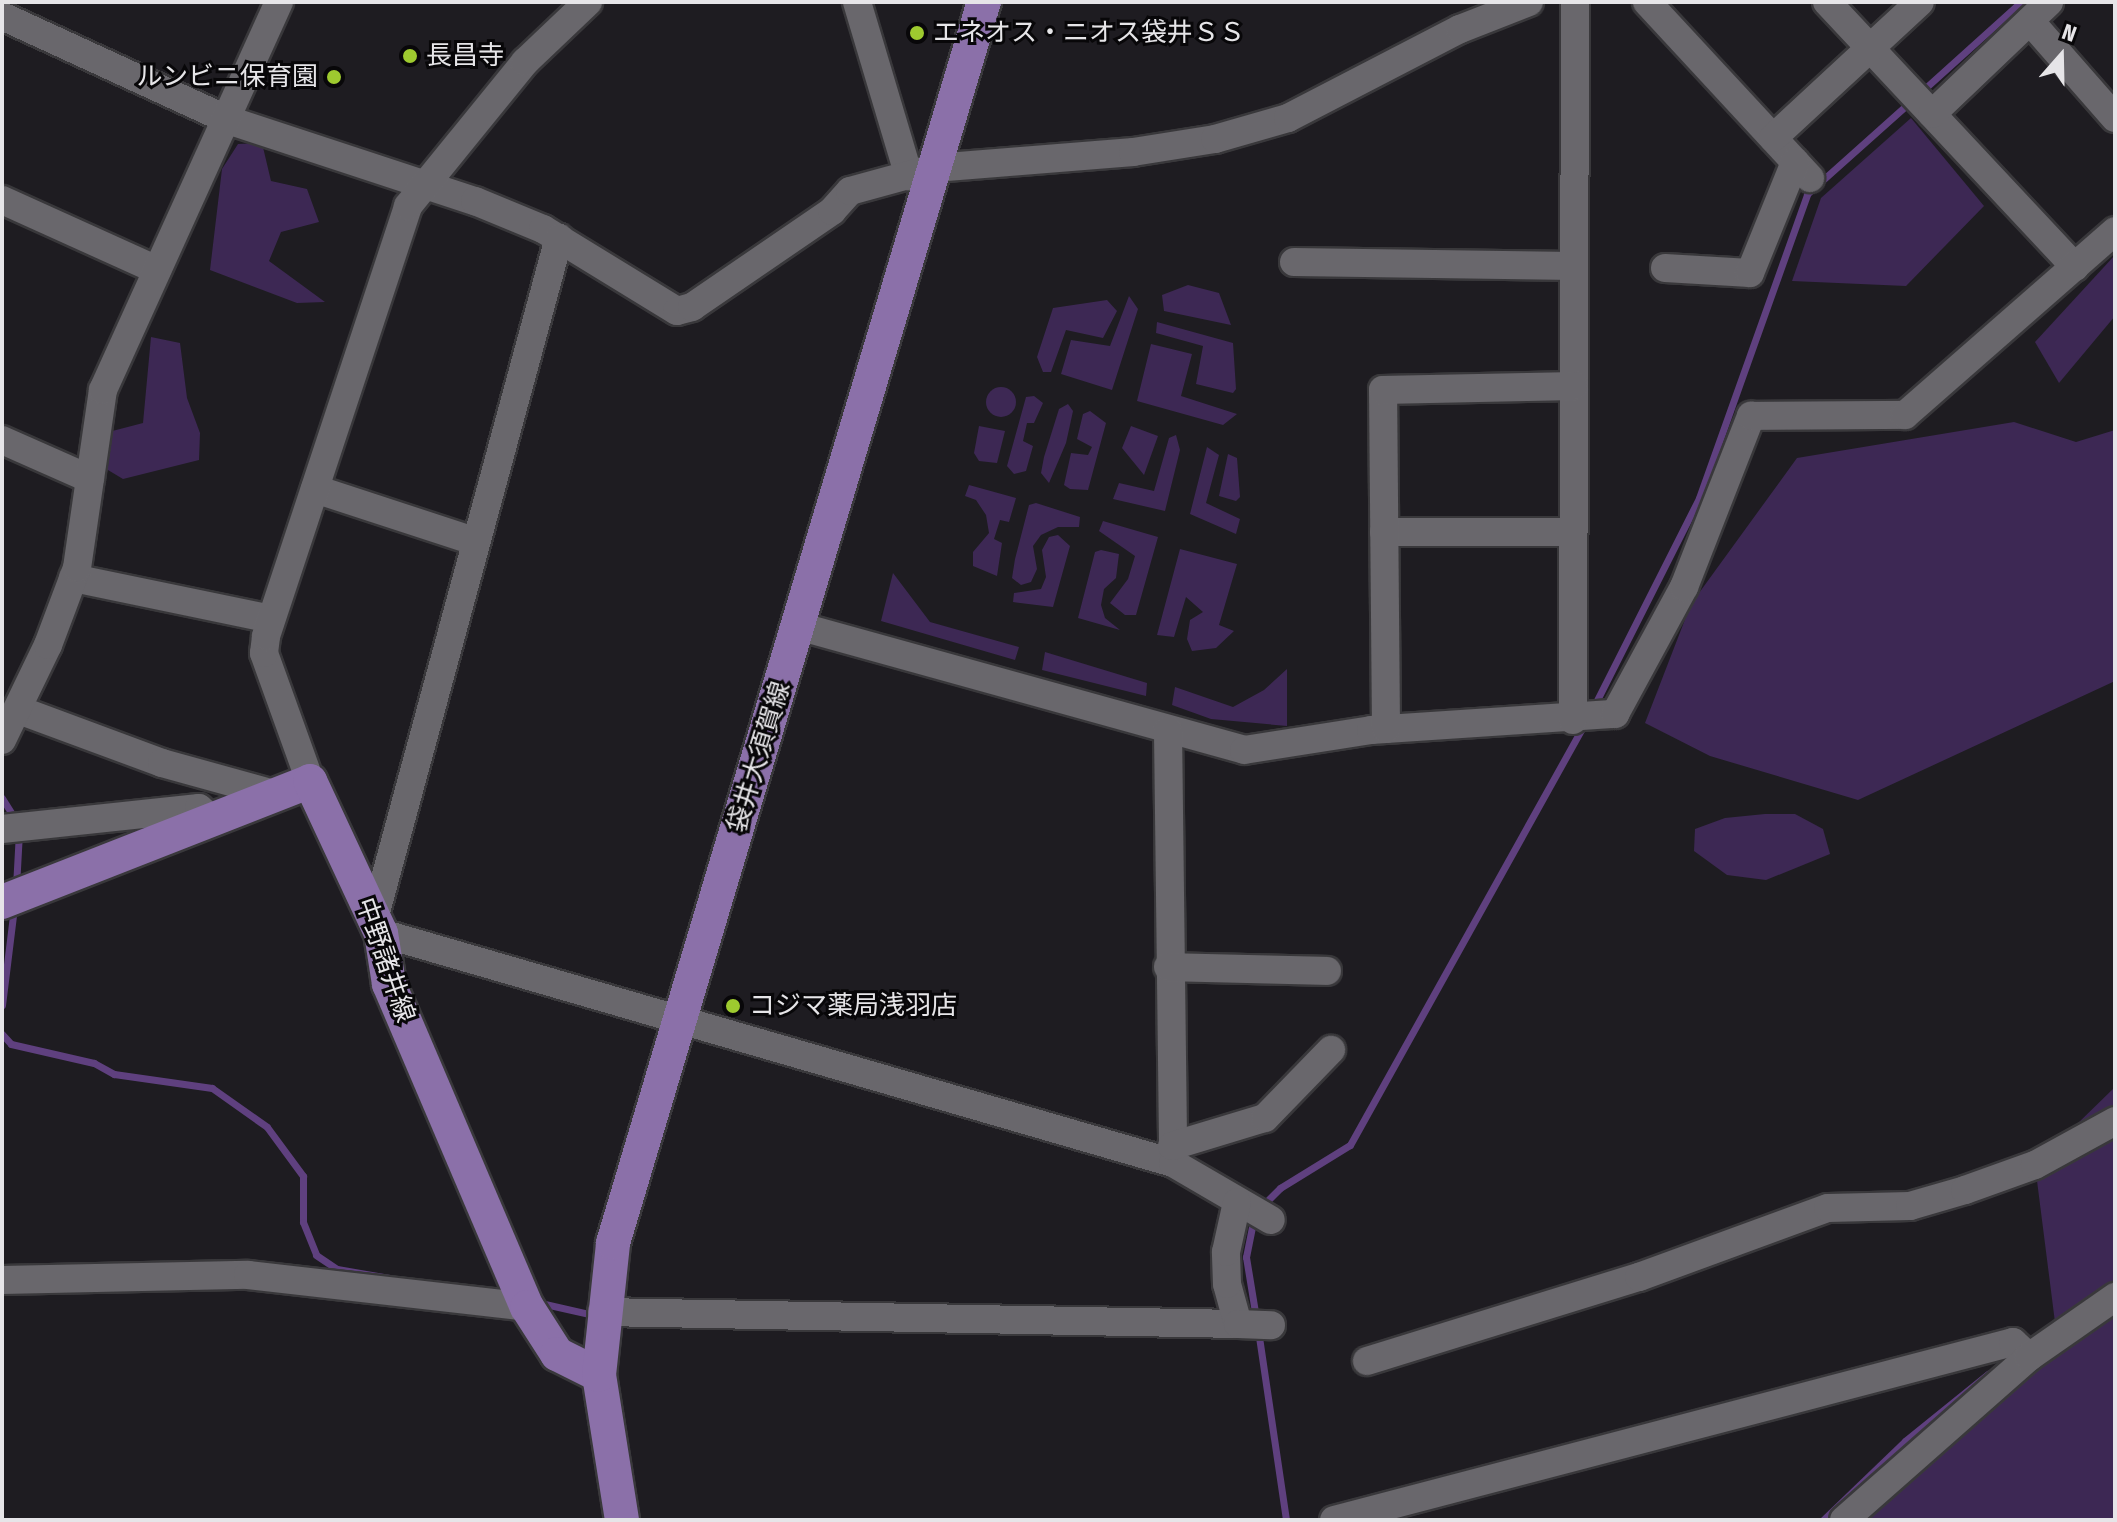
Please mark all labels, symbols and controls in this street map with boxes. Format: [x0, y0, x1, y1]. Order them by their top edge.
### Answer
north arrow [2021, 16, 2101, 96]
place label: エネオス・ニオス袋井ＳＳ [933, 17, 1245, 49]
text: N [2059, 18, 2080, 48]
marker: エネオス・ニオス袋井ＳＳ [908, 24, 926, 42]
place label: 長昌寺 [426, 40, 504, 72]
marker: 長昌寺 [401, 47, 419, 65]
place label: ルンビニ保育園 [136, 61, 318, 93]
marker: ルンビニ保育園 [325, 68, 343, 86]
street label: 袋井大須賀線 [721, 678, 797, 836]
street label: 中野諸井線 [349, 893, 421, 1027]
place label: コジマ薬局浅羽店 [749, 990, 957, 1022]
marker: コジマ薬局浅羽店 [724, 997, 742, 1015]

